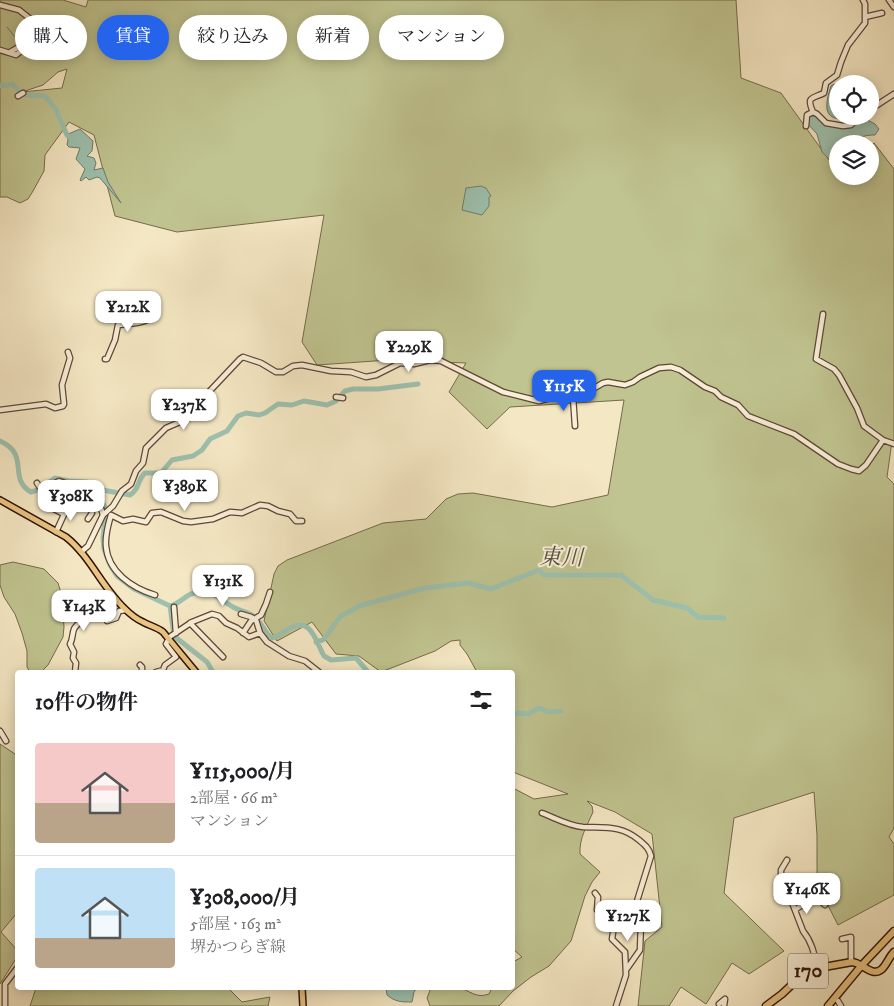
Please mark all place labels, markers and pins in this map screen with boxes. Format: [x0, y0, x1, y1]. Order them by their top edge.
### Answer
pin: ¥212K [93, 290, 163, 333]
pin: ¥229K [374, 330, 444, 373]
pin: ¥115K [529, 370, 599, 412]
pin: ¥237K [149, 388, 219, 431]
pin: ¥389K [150, 470, 220, 512]
pin: ¥308K [36, 480, 106, 522]
pin: ¥131K [188, 564, 258, 607]
pin: ¥143K [49, 590, 119, 632]
pin: ¥146K [772, 872, 842, 915]
pin: ¥127K [593, 900, 663, 942]

